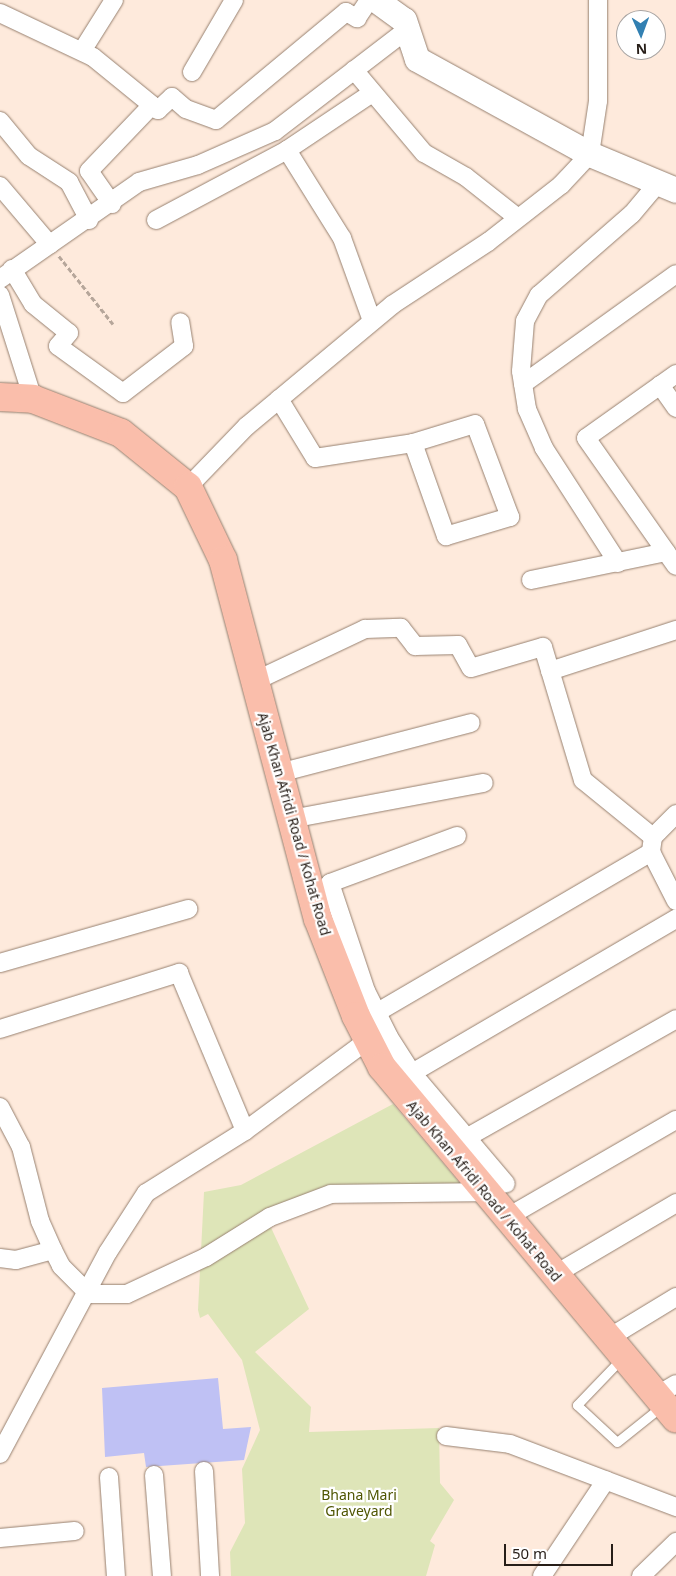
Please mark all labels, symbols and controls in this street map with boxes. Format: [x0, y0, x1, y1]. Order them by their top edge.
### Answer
north arrow [616, 10, 666, 60]
text: N [635, 40, 648, 59]
street label: Ajab Khan Afridi Road / Kohat Road [254, 711, 334, 937]
street label: Ajab Khan Afridi Road / Kohat Road [403, 1097, 565, 1285]
park label: Bhana Mari Graveyard [321, 1487, 397, 1520]
scale bar [506, 1534, 615, 1566]
text: 50 m [512, 1543, 547, 1563]

